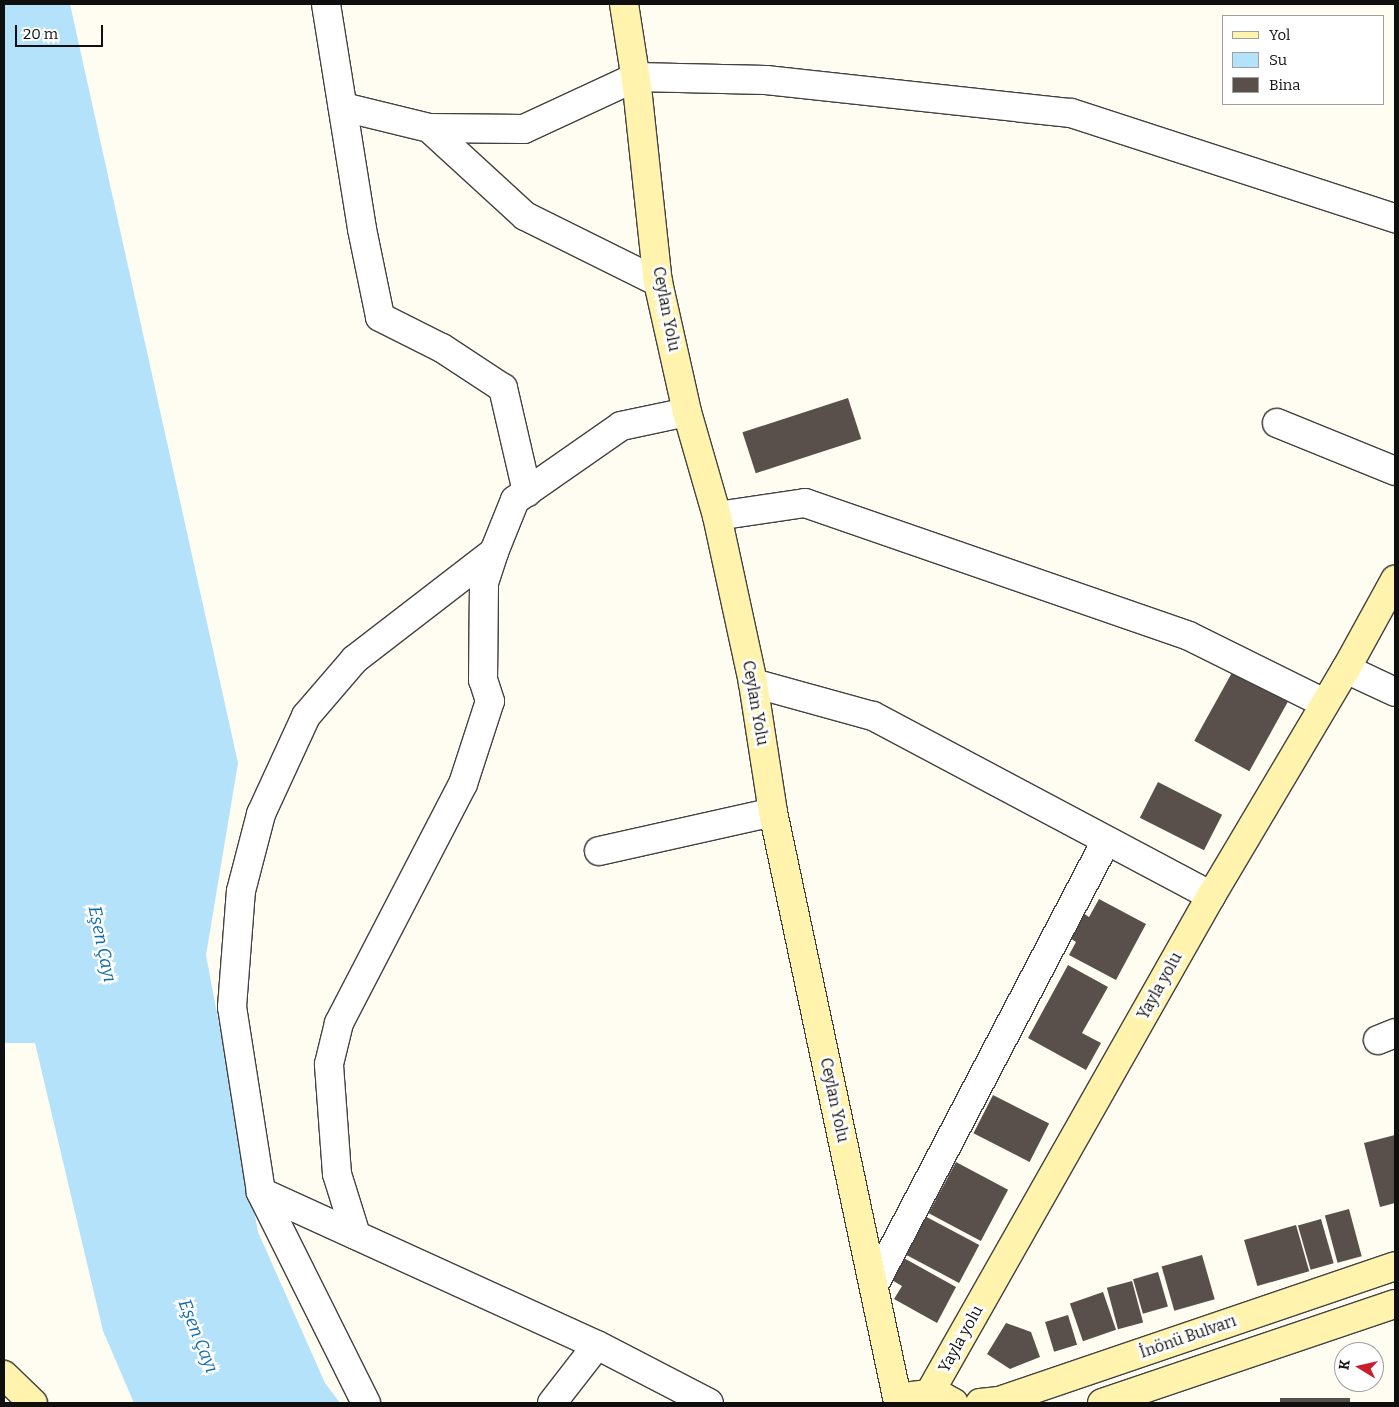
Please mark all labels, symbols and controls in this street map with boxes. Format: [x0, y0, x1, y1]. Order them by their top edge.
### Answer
scale bar [18, 15, 105, 47]
legend [1222, 15, 1384, 105]
text: 20 m [23, 25, 58, 43]
text: Yol [1269, 26, 1290, 44]
text: Su [1269, 51, 1287, 69]
text: Bina [1269, 76, 1301, 94]
street label: Ceylan Yolu [648, 265, 684, 353]
street label: Ceylan Yolu [738, 659, 772, 747]
water label: Eşen Çayı [83, 904, 121, 984]
street label: Yayla yolu [1134, 949, 1186, 1023]
street label: Ceylan Yolu [816, 1056, 852, 1144]
water label: Eşen Çayı [173, 1296, 223, 1376]
street label: Yayla yolu [935, 1302, 987, 1376]
street label: İnönü Bulvarı [1137, 1311, 1239, 1363]
north arrow [1334, 1342, 1384, 1392]
text: K [1335, 1358, 1354, 1371]

